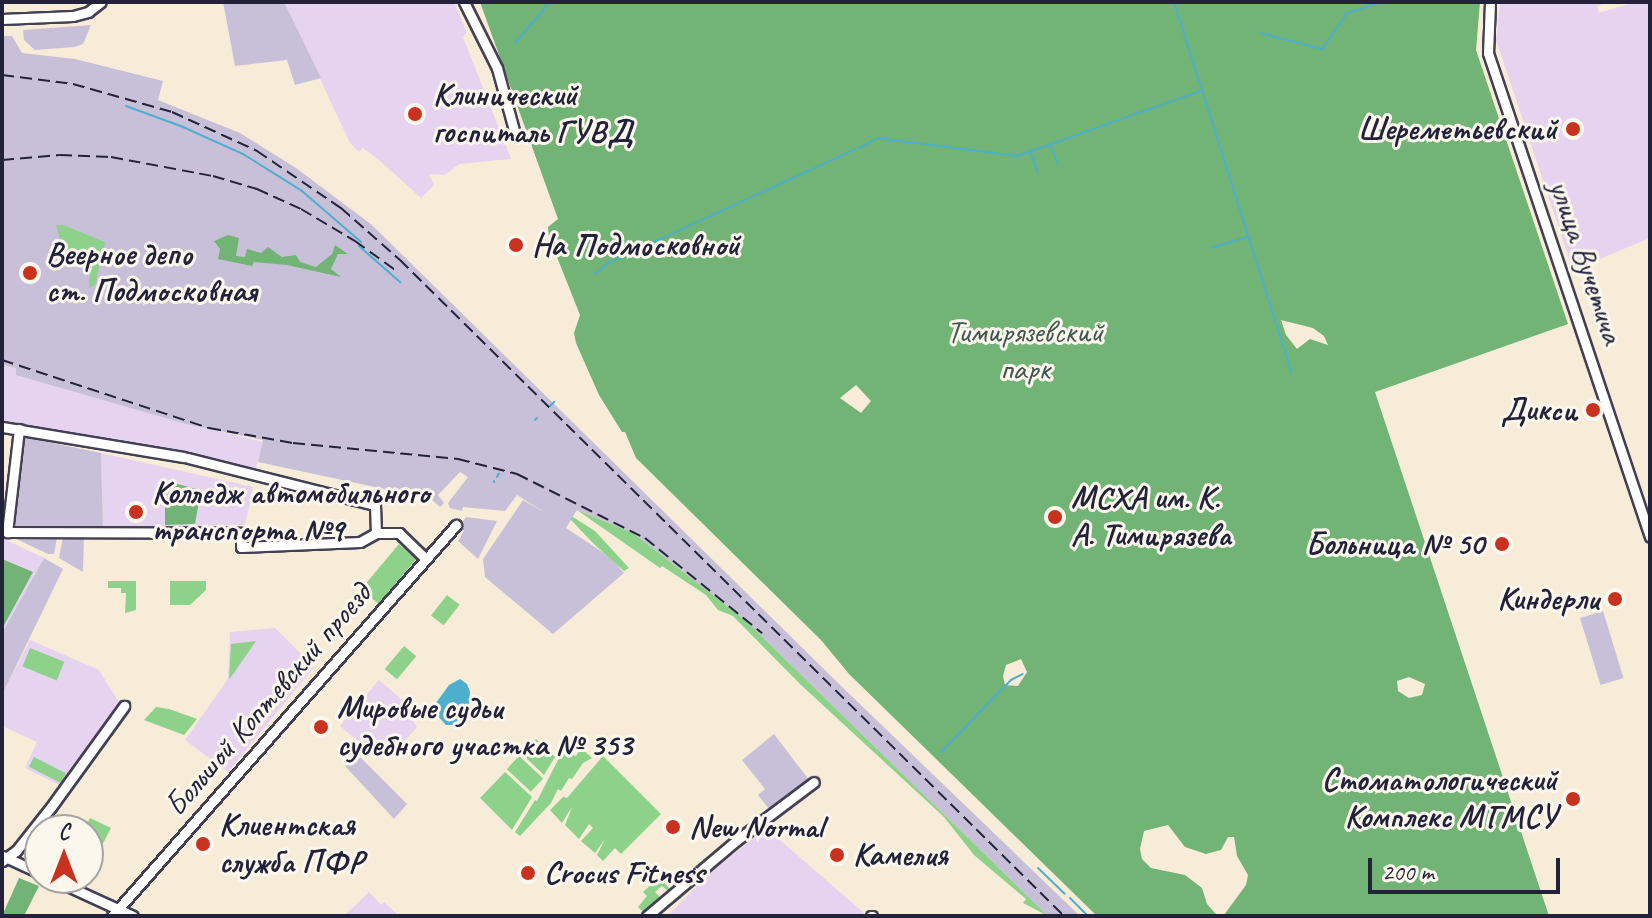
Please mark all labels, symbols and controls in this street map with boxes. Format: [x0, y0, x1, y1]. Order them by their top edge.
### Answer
place label: Клинический госпиталь ГУВД [433, 77, 633, 152]
marker: Клинический госпиталь ГУВД [404, 103, 426, 125]
place label: Шереметьевский [1358, 110, 1557, 148]
marker: Шереметьевский [1564, 120, 1582, 138]
street label: улица Вучетича [1540, 174, 1632, 350]
place label: На Подмосковной [532, 226, 736, 264]
place label: Веерное депо ст. Подмосковная [46, 236, 257, 311]
marker: На Подмосковной [507, 236, 525, 254]
marker: Веерное депо ст. Подмосковная [21, 264, 39, 282]
park label: Тимирязевский парк [947, 314, 1103, 389]
place label: Дикси [1501, 391, 1577, 429]
marker: Дикси [1584, 401, 1602, 419]
place label: Колледж автомобильного транспорта №9 [152, 475, 434, 550]
place label: МСХА им. К. А. Тимирязева [1071, 480, 1231, 555]
marker: Колледж автомобильного транспорта №9 [127, 503, 145, 521]
marker: МСХА им. К. А. Тимирязева [1046, 508, 1064, 526]
place label: Больница № 50 [1306, 525, 1484, 563]
marker: Больница № 50 [1491, 533, 1513, 555]
street label: Большой Коптевский проезд [157, 576, 379, 824]
place label: Киндерли [1497, 580, 1599, 618]
marker: Киндерли [1606, 590, 1624, 608]
place label: Мировые судьи судебного участка № 353 [337, 690, 629, 765]
marker: Мировые судьи судебного участка № 353 [312, 718, 330, 736]
place label: Стоматологический Комплекс МГМСУ [1322, 762, 1557, 837]
marker: Стоматологический Комплекс МГМСУ [1564, 790, 1582, 808]
place label: Клиентская служба ПФР [219, 807, 364, 882]
place label: New Normal [689, 808, 825, 846]
north arrow [24, 814, 104, 894]
text: С [59, 818, 69, 846]
marker: New Normal [664, 818, 682, 836]
marker: Клиентская служба ПФР [194, 835, 212, 853]
place label: Камелия [853, 836, 947, 874]
scale bar [1372, 842, 1564, 892]
marker: Камелия [828, 846, 846, 864]
place label: Crocus Fitness [544, 854, 705, 892]
text: 200 m [1382, 857, 1434, 887]
marker: Crocus Fitness [519, 864, 537, 882]

